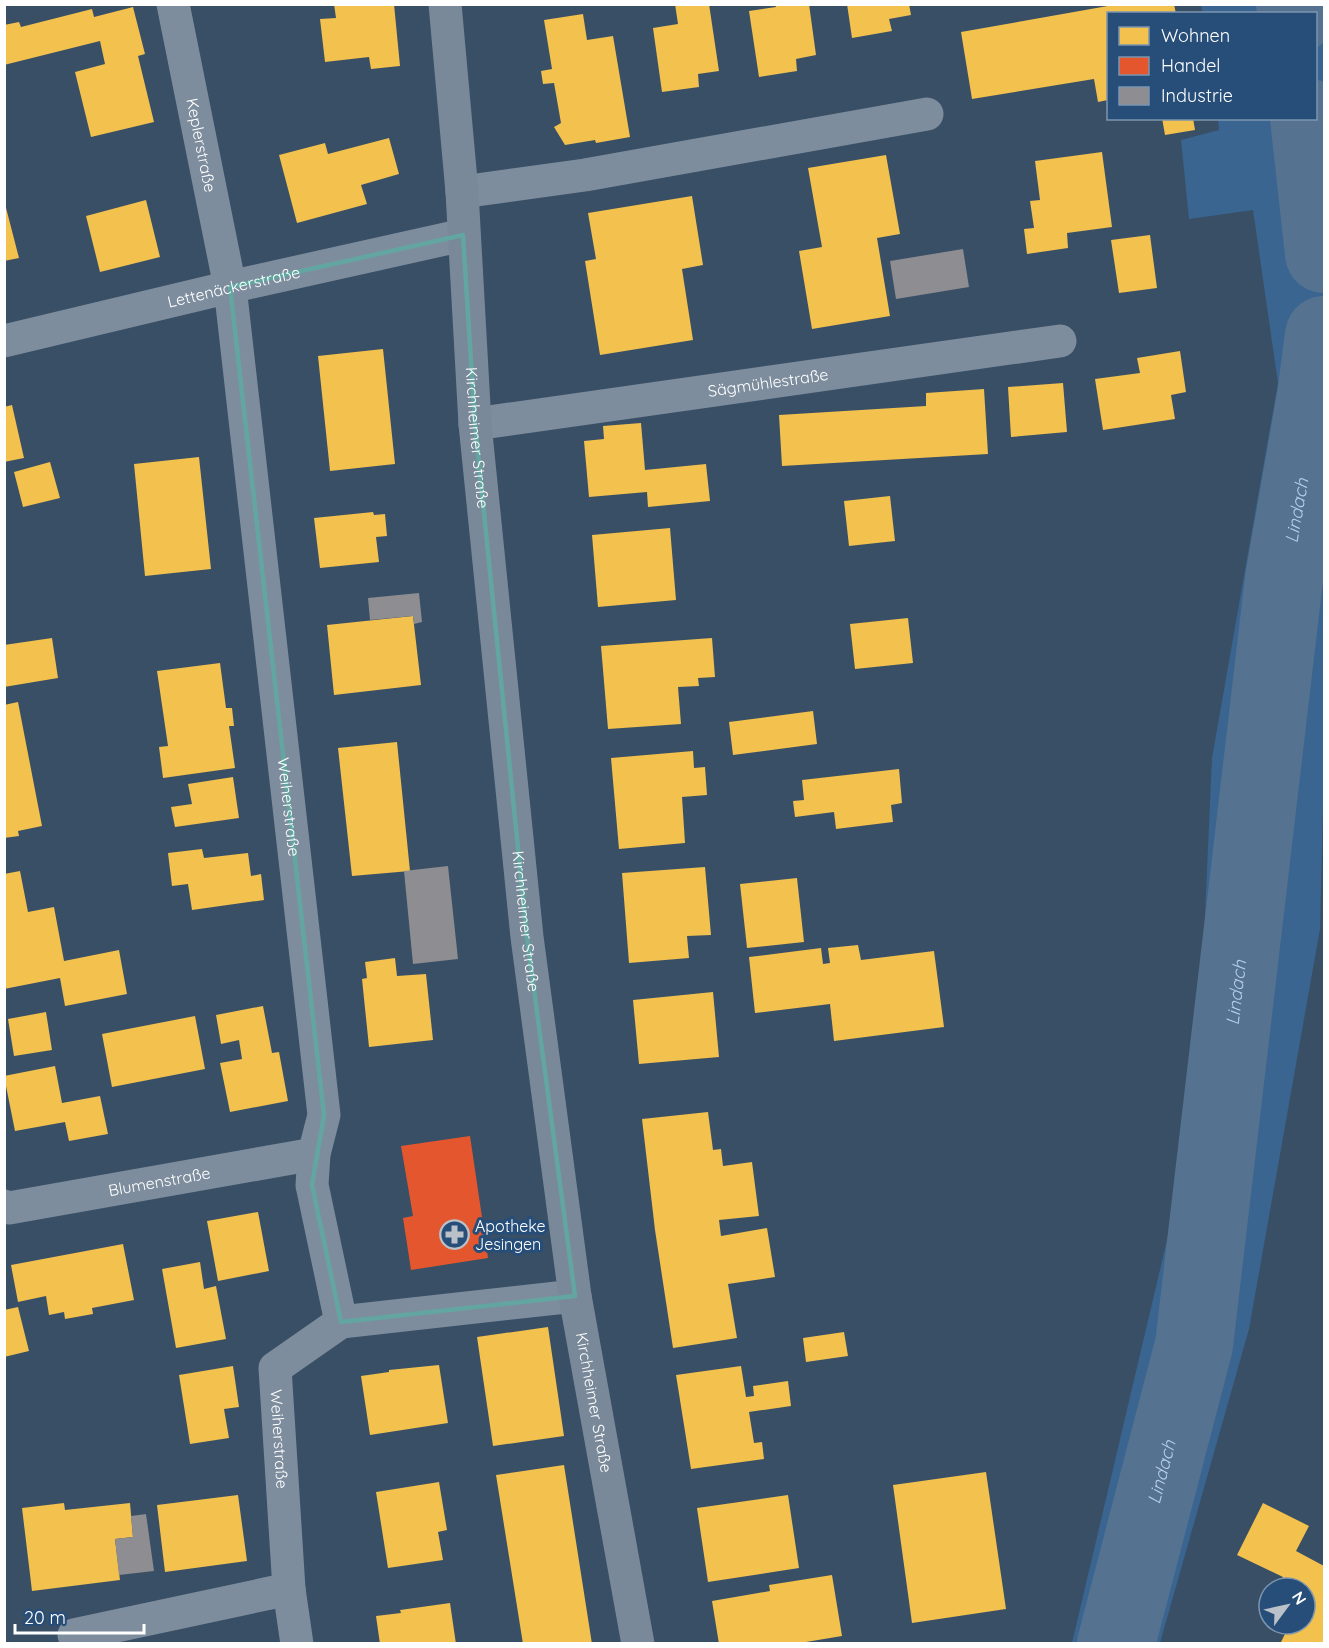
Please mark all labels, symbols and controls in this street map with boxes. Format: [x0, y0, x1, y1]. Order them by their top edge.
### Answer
legend [1107, 12, 1317, 120]
text: Wohnen [1161, 24, 1230, 47]
text: Handel [1161, 54, 1221, 77]
text: Industrie [1161, 84, 1233, 107]
street label: Keplerstraße [182, 96, 221, 194]
street label: Lettenäckerstraße [165, 262, 302, 312]
street label: Sägmühlestraße [707, 364, 830, 401]
street label: Kirchheimer Straße [462, 366, 494, 509]
water label: Lindach [1279, 475, 1313, 544]
street label: Weiherstraße [273, 756, 305, 857]
street label: Kirchheimer Straße [508, 850, 544, 993]
water label: Lindach [1220, 958, 1251, 1026]
street label: Blumenstraße [107, 1163, 212, 1200]
place label: Apotheke Jesingen [475, 1216, 546, 1254]
pharmacy icon: Apotheke Jesingen [438, 1219, 470, 1251]
street label: Kirchheimer Straße [572, 1331, 617, 1474]
street label: Weiherstraße [266, 1389, 293, 1489]
water label: Lindach [1142, 1437, 1180, 1506]
north arrow [1257, 1576, 1317, 1636]
text: N [1288, 1587, 1311, 1608]
scale bar [15, 1597, 144, 1635]
text: 20 m [24, 1606, 66, 1629]

